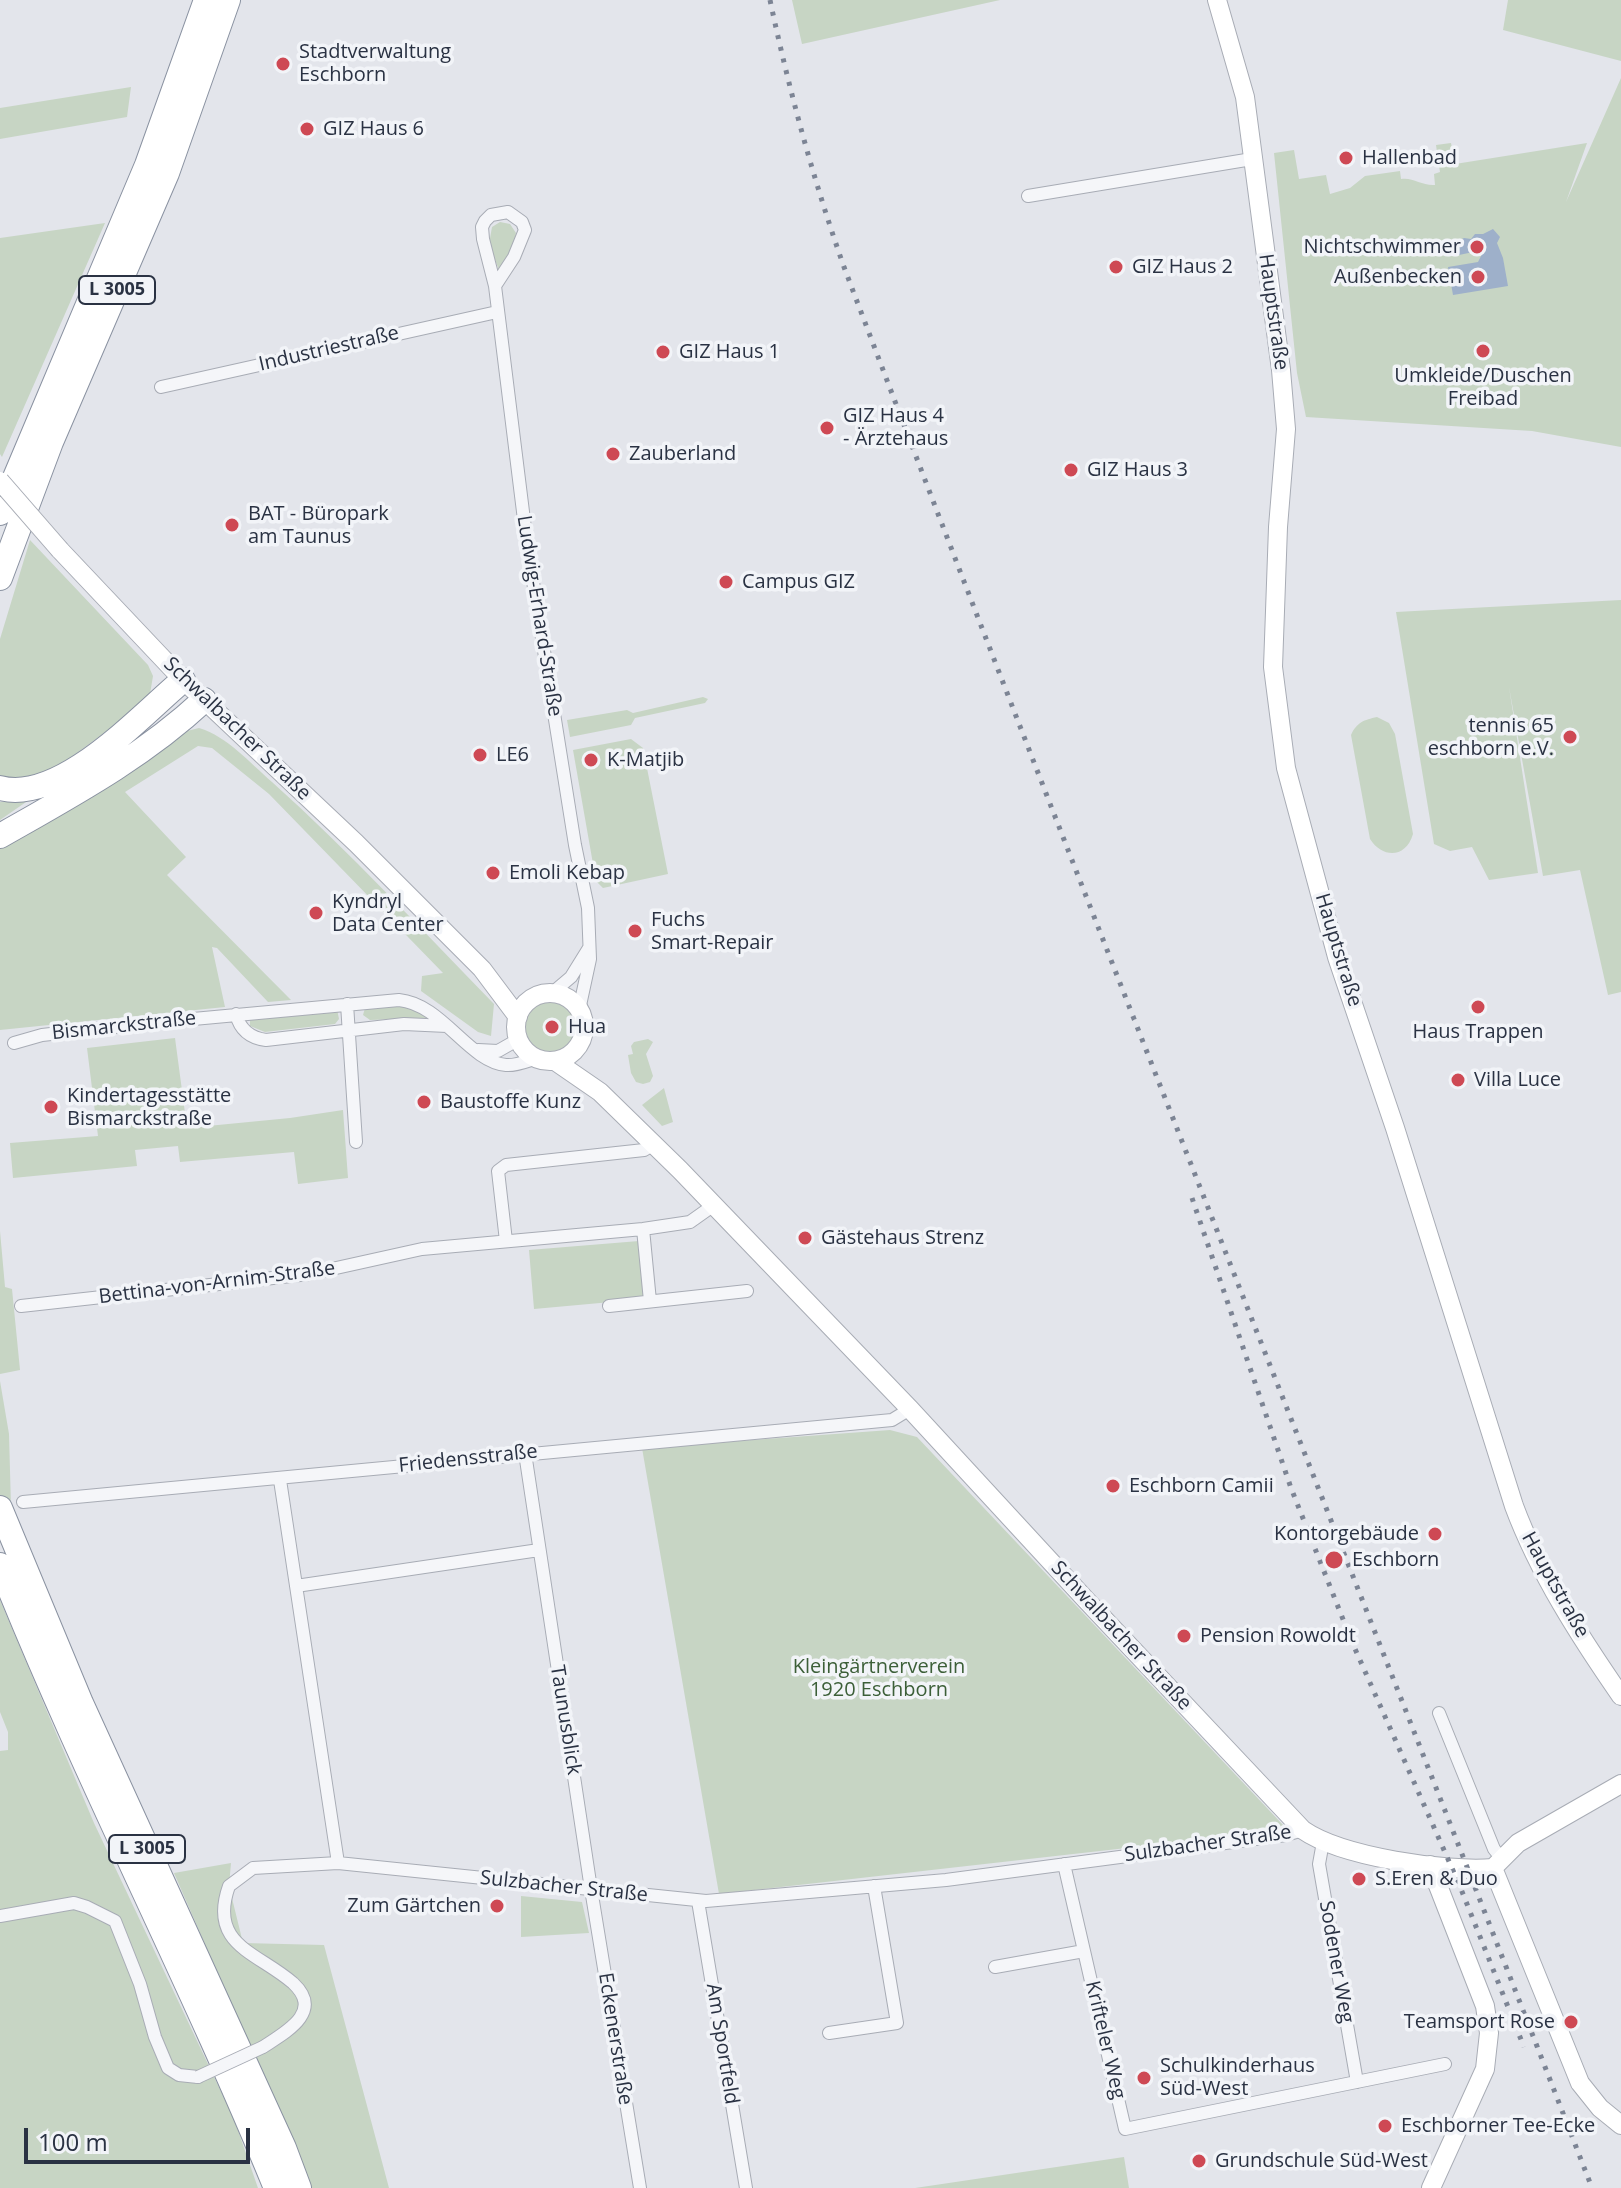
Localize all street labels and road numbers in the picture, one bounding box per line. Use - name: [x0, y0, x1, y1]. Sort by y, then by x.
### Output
- street label: Hauptstraße: [1253, 252, 1293, 372]
- road number: L 3005: [79, 276, 155, 304]
- street label: Industriestraße: [257, 321, 401, 377]
- street label: Ludwig-Erhard-Straße: [511, 514, 567, 718]
- street label: Schwalbacher Straße: [158, 653, 316, 805]
- street label: Hauptstraße: [1309, 890, 1367, 1010]
- street label: Bismarckstraße: [51, 1006, 197, 1046]
- street label: Bettina-von-Arnim-Straße: [97, 1257, 337, 1309]
- street label: Friedensstraße: [397, 1440, 539, 1478]
- street label: Hauptstraße: [1516, 1528, 1594, 1642]
- street label: Schwalbacher Straße: [1046, 1556, 1196, 1716]
- street label: Taunusblick: [544, 1663, 586, 1777]
- street label: Sulzbacher Straße: [1123, 1820, 1293, 1868]
- road number: L 3005: [109, 1835, 185, 1863]
- street label: Sulzbacher Straße: [479, 1866, 649, 1908]
- street label: Sodener Weg: [1313, 1899, 1359, 2025]
- street label: Eckenerstraße: [593, 1971, 637, 2107]
- street label: Krifteler Weg: [1080, 1978, 1130, 2102]
- street label: Am Sportfeld: [701, 1982, 743, 2106]

